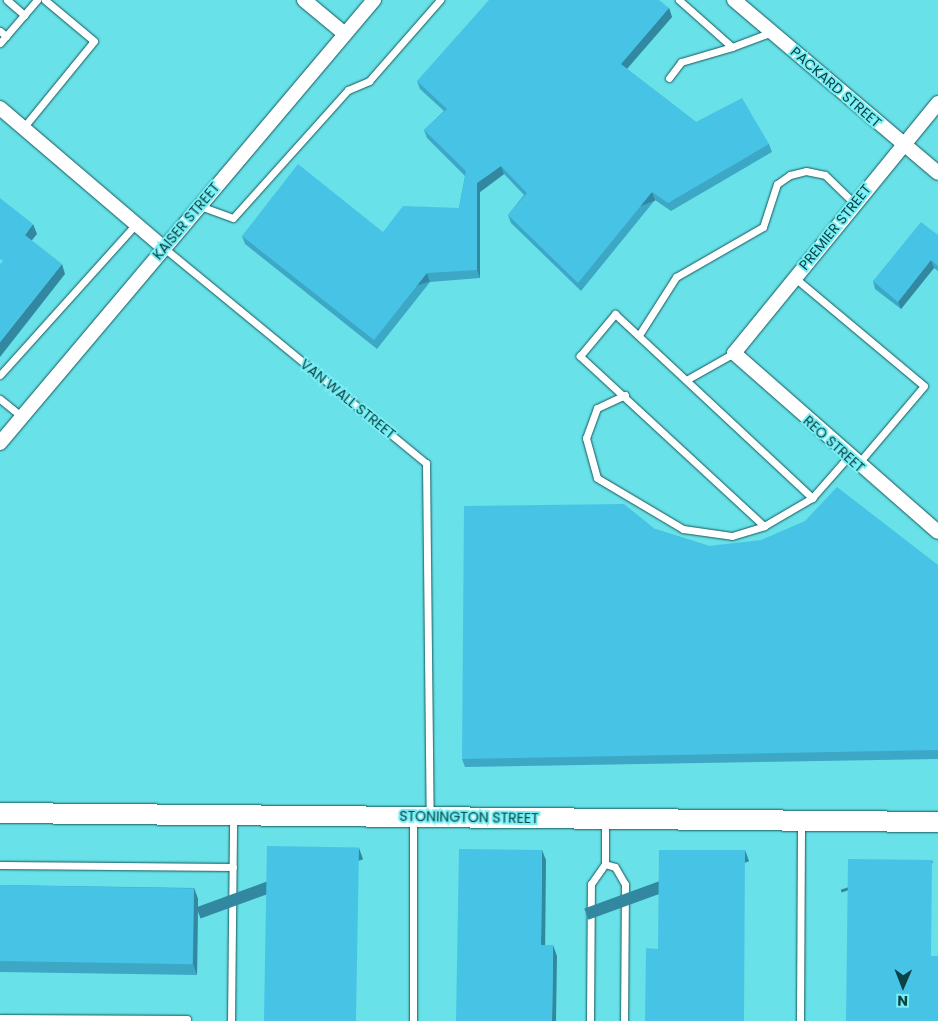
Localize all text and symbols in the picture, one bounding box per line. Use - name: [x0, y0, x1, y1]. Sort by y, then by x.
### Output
- street label: PACKARD STREET: [787, 43, 885, 131]
- street label: KAISER STREET: [149, 179, 223, 263]
- street label: PREMIER STREET: [795, 181, 875, 273]
- street label: VAN WALL STREET: [297, 355, 399, 443]
- street label: REO STREET: [800, 412, 868, 476]
- street label: STONINGTON STREET: [399, 807, 539, 827]
- north arrow: [878, 961, 928, 1011]
- text: N: [897, 991, 908, 1011]

